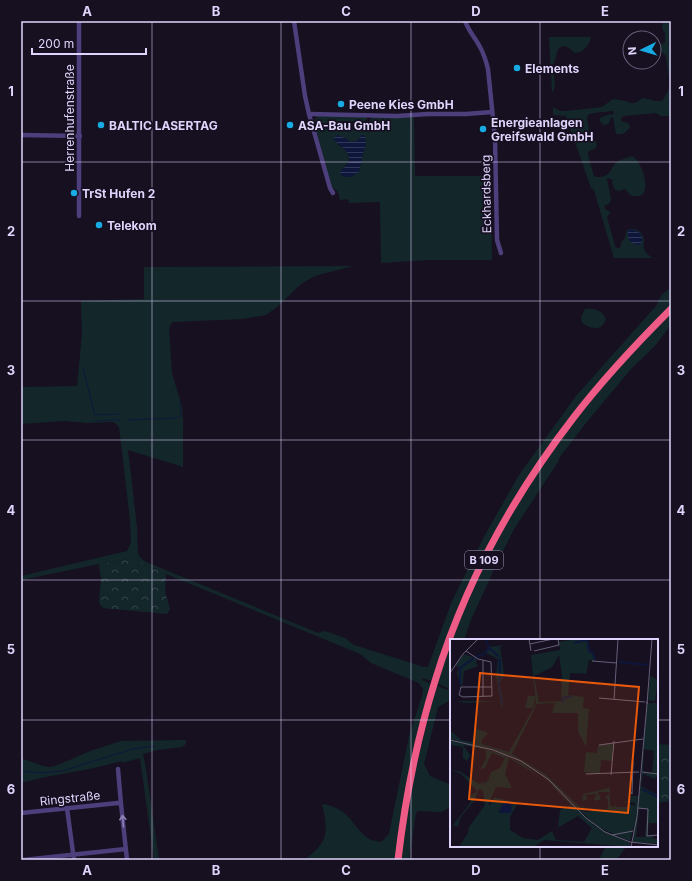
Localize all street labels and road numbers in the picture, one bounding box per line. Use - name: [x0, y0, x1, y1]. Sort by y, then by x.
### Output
- street label: Herrenhufenstraße: [62, 64, 77, 172]
- street label: Eckhardsberg: [478, 155, 494, 233]
- road number: B 109: [465, 551, 503, 569]
- street label: Ringstraße: [39, 787, 101, 809]

